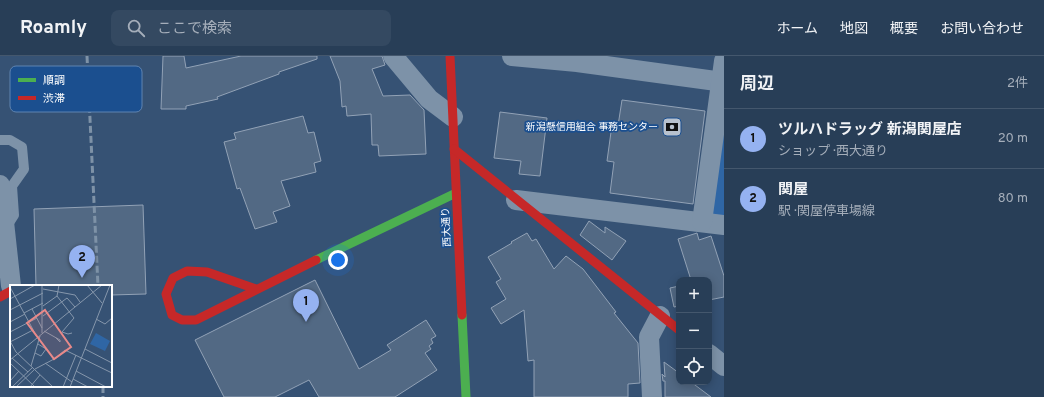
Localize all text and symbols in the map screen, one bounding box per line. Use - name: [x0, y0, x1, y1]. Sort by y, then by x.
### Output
- search box: [111, 10, 391, 46]
- text: Roamly: [20, 16, 87, 40]
- icon: search: [125, 17, 147, 39]
- text: ここで検索: [157, 20, 232, 39]
- text: ホーム: [776, 21, 818, 38]
- text: 地図: [840, 21, 868, 38]
- text: 概要: [890, 21, 918, 38]
- text: お問い合わせ: [940, 21, 1024, 38]
- legend: [10, 66, 142, 112]
- text: 順調: [43, 74, 65, 88]
- text: 周辺: [740, 74, 774, 96]
- text: 2件: [1007, 76, 1028, 92]
- text: 渋滞: [43, 92, 65, 106]
- bank icon: 新潟懸信用組合 事務センター: [661, 116, 683, 138]
- place label: 新潟懸信用組合 事務センター: [526, 121, 658, 134]
- text: ツルハドラッグ 新潟関屋店: [778, 121, 962, 140]
- text: 1: [750, 131, 756, 147]
- text: 20 m: [998, 131, 1028, 147]
- text: ショップ · 西大通り: [778, 144, 888, 160]
- text: 関屋: [778, 181, 808, 200]
- text: 2: [749, 191, 757, 207]
- text: 80 m: [998, 191, 1028, 207]
- text: 駅 · 関屋停車場線: [778, 204, 875, 220]
- street label: 西大通り: [439, 207, 455, 247]
- pin: 2: [69, 245, 95, 278]
- your location: [328, 250, 348, 270]
- map controls: [676, 277, 712, 385]
- button: +: [676, 277, 712, 313]
- inset map: [10, 285, 112, 387]
- pin: 1: [293, 289, 319, 322]
- button: −: [676, 313, 712, 349]
- button: locate: [676, 349, 712, 385]

